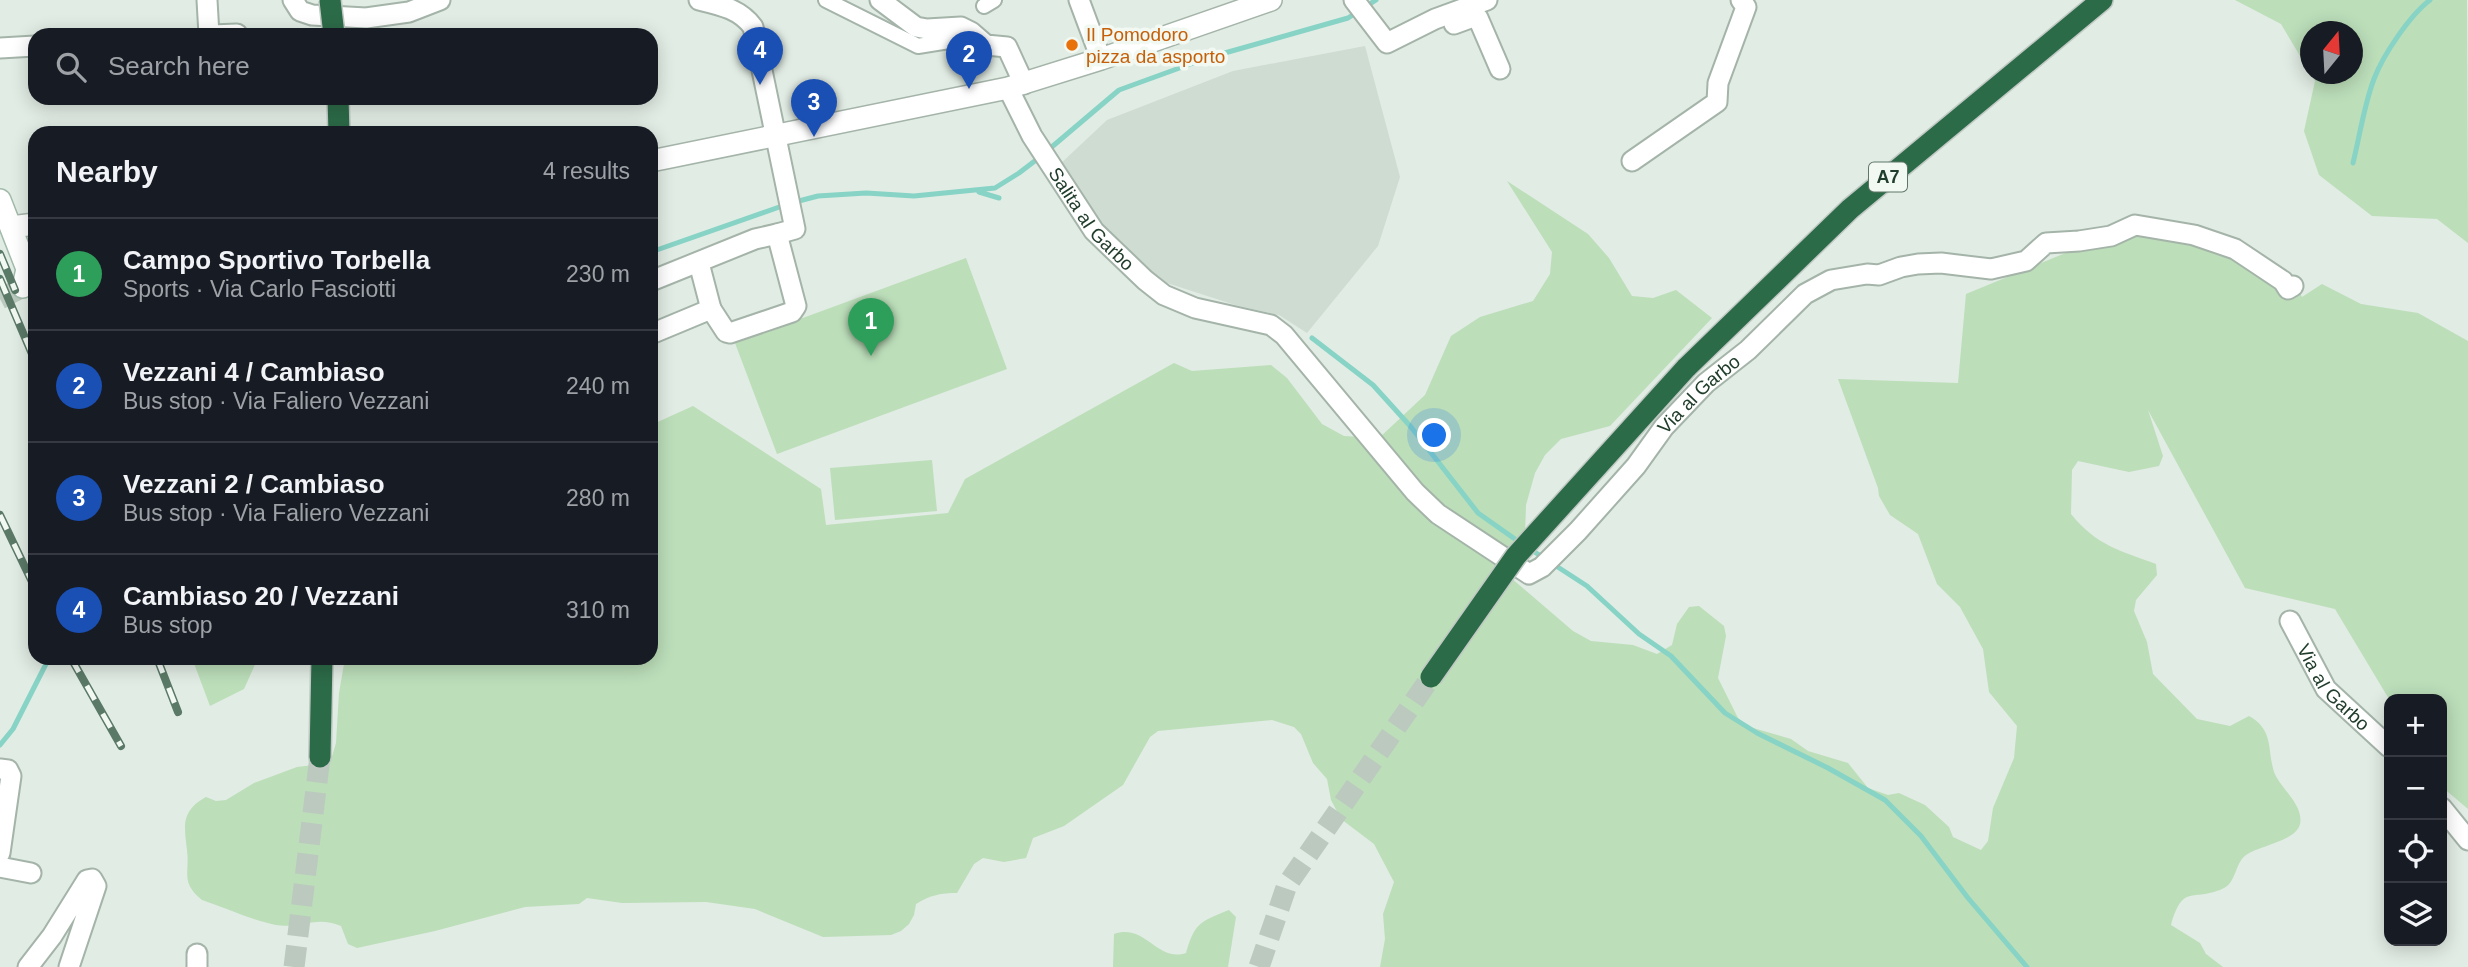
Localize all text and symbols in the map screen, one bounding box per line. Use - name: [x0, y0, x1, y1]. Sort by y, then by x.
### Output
- north arrow: [2300, 21, 2363, 84]
- place label: Il Pomodoro pizza da asporto: [1086, 24, 1225, 67]
- pin: 4: [737, 27, 783, 85]
- search box: [28, 28, 658, 105]
- pin: 2: [946, 31, 992, 89]
- marker: Il Pomodoro pizza da asporto: [1064, 37, 1080, 53]
- icon: search: [52, 48, 90, 86]
- text: Search here: [108, 51, 250, 81]
- pin: 3: [791, 79, 837, 137]
- text: Nearby: [56, 155, 158, 188]
- text: 4 results: [543, 158, 630, 184]
- road number: A7: [1869, 162, 1907, 192]
- street label: Salita al Garbo: [1045, 163, 1139, 274]
- text: Campo Sportivo Torbella: [123, 245, 430, 275]
- text: 1: [73, 261, 85, 287]
- text: 230 m: [566, 261, 630, 287]
- text: Sports · Via Carlo Fasciotti: [123, 276, 396, 302]
- pin: 1: [848, 298, 894, 356]
- street label: Via al Garbo: [1653, 350, 1744, 438]
- text: Vezzani 4 / Cambiaso: [123, 357, 385, 387]
- text: 2: [73, 373, 85, 399]
- text: 240 m: [566, 373, 630, 399]
- text: Bus stop · Via Faliero Vezzani: [123, 388, 429, 414]
- your location: [1417, 418, 1451, 452]
- text: Vezzani 2 / Cambiaso: [123, 469, 385, 499]
- text: 3: [73, 485, 85, 511]
- text: 280 m: [566, 485, 630, 511]
- text: Bus stop · Via Faliero Vezzani: [123, 500, 429, 526]
- text: Cambiaso 20 / Vezzani: [123, 581, 399, 611]
- text: 4: [73, 597, 85, 623]
- text: 310 m: [566, 597, 630, 623]
- text: Bus stop: [123, 612, 213, 638]
- street label: Via al Garbo: [2293, 640, 2374, 734]
- map controls: [2384, 694, 2447, 946]
- button: +: [2384, 694, 2447, 757]
- button: −: [2384, 757, 2447, 820]
- button: locate: [2384, 820, 2447, 883]
- button: layers: [2384, 883, 2447, 946]

